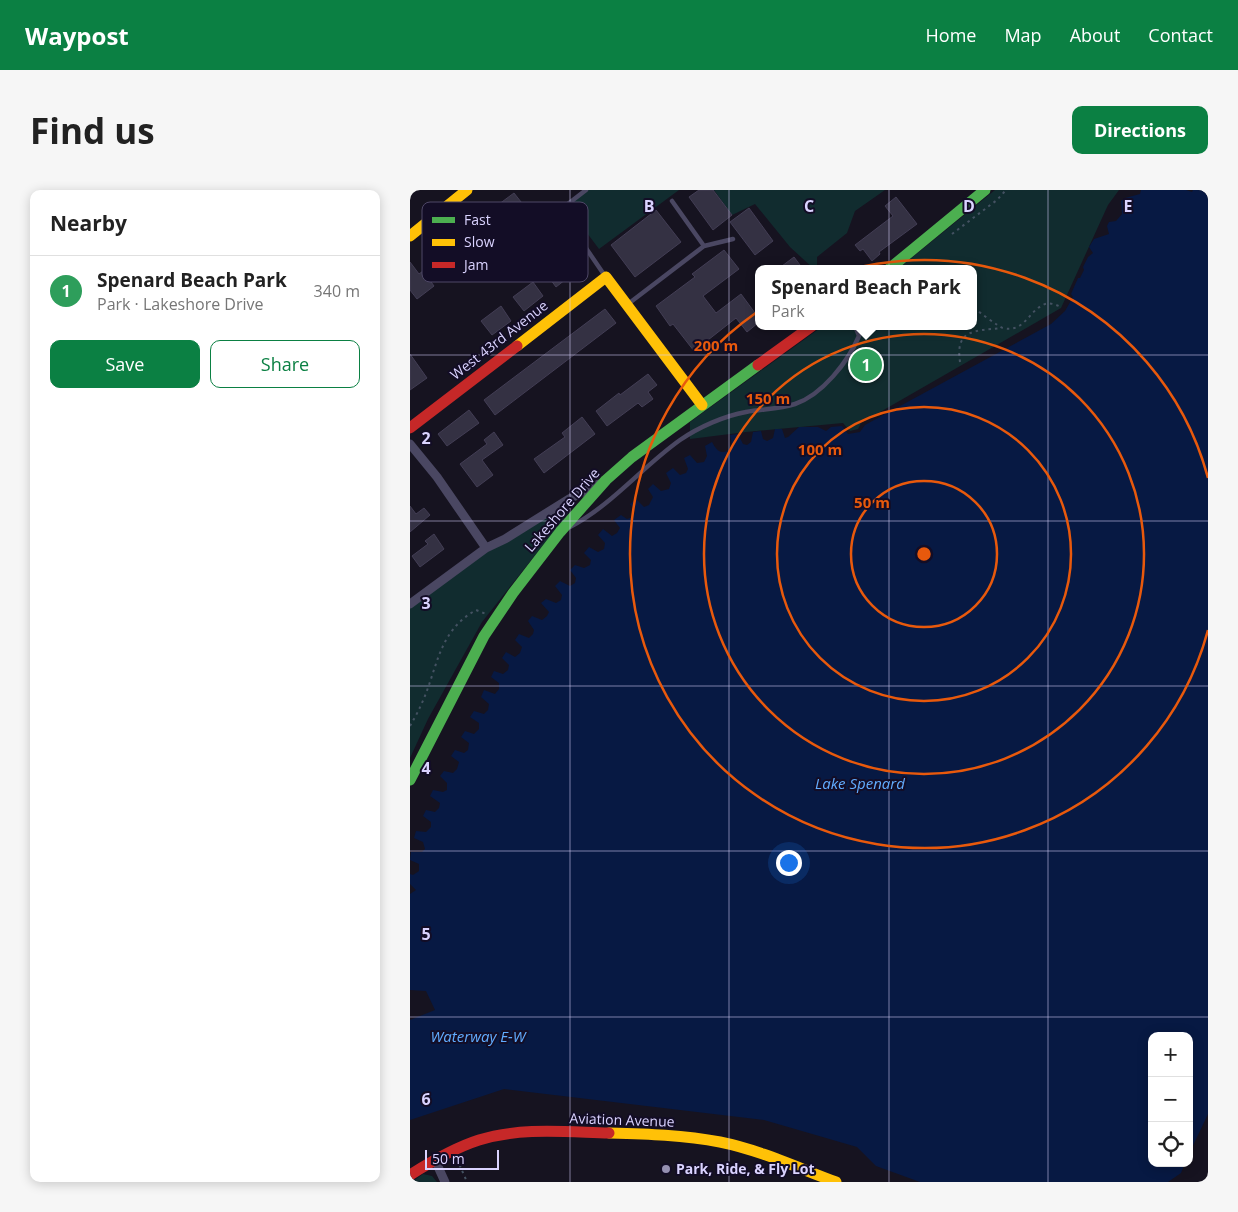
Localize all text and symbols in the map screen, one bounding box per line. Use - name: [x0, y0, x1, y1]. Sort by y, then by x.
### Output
- text: Waypost: [25, 19, 129, 52]
- text: Home: [926, 23, 976, 47]
- text: Map: [1004, 23, 1042, 47]
- text: About: [1070, 23, 1120, 47]
- text: Contact: [1148, 23, 1213, 47]
- button: Directions: [1072, 106, 1208, 154]
- text: Find us: [30, 107, 155, 154]
- text: B: [644, 195, 654, 217]
- text: C: [804, 195, 814, 217]
- text: D: [963, 195, 975, 217]
- text: E: [1124, 195, 1133, 217]
- legend: [422, 202, 588, 282]
- text: Nearby: [50, 209, 127, 237]
- text: Fast: [464, 210, 491, 229]
- text: Slow: [464, 232, 495, 251]
- text: Jam: [462, 255, 489, 274]
- popup: [755, 265, 977, 330]
- text: Spenard Beach Park: [97, 267, 287, 293]
- text: Spenard Beach Park: [771, 274, 961, 300]
- text: 1: [61, 280, 71, 302]
- text: 340 m: [314, 280, 360, 302]
- text: Park · Lakeshore Drive: [97, 293, 264, 315]
- street label: West 43rd Avenue: [446, 295, 551, 384]
- text: Park: [771, 300, 805, 322]
- text: 200 m: [694, 335, 738, 355]
- button: Save: [50, 340, 200, 388]
- button: Share: [210, 340, 360, 388]
- pin: 1: [850, 346, 882, 384]
- text: 150 m: [746, 388, 790, 408]
- text: 2: [421, 427, 431, 449]
- text: 100 m: [798, 439, 842, 459]
- street label: Lakeshore Drive: [520, 464, 603, 556]
- text: 50 m: [854, 492, 890, 512]
- centre of rings: [915, 545, 933, 563]
- text: 3: [421, 592, 431, 614]
- text: 4: [421, 757, 431, 779]
- water label: Lake Spenard: [815, 773, 905, 793]
- your location: [776, 850, 802, 876]
- text: 5: [421, 923, 431, 945]
- water label: Waterway E-W: [431, 1026, 528, 1046]
- map controls: [1148, 1032, 1193, 1167]
- button: +: [1148, 1032, 1193, 1077]
- button: −: [1148, 1077, 1193, 1122]
- text: 6: [421, 1088, 431, 1110]
- street label: Aviation Avenue: [569, 1108, 675, 1131]
- button: locate: [1148, 1122, 1193, 1167]
- scale bar: [425, 1147, 499, 1170]
- text: 50 m: [432, 1149, 465, 1168]
- place label: Park, Ride, & Fly Lot: [676, 1159, 815, 1178]
- marker: Park, Ride, & Fly Lot: [660, 1163, 672, 1175]

